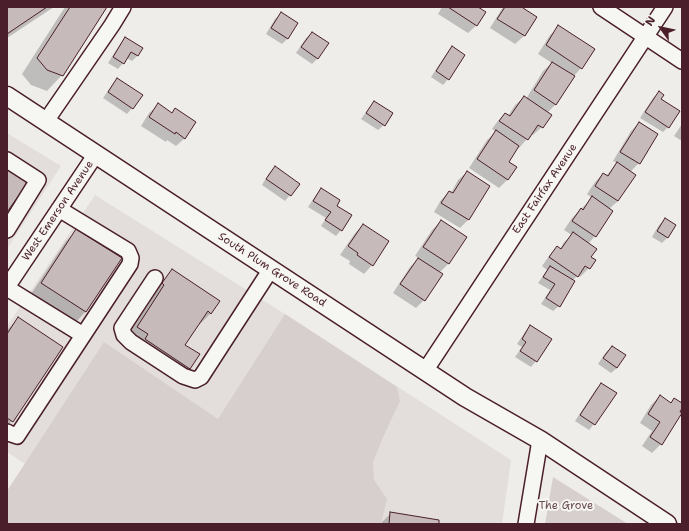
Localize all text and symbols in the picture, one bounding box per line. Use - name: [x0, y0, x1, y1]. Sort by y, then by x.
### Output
- north arrow: [641, 8, 681, 48]
- text: N: [642, 13, 659, 29]
- street label: East Fairfax Avenue: [510, 141, 580, 237]
- street label: West Emerson Avenue: [20, 158, 96, 264]
- street label: South Plum Grove Road: [216, 230, 328, 310]
- park label: The Grove: [539, 499, 593, 513]

